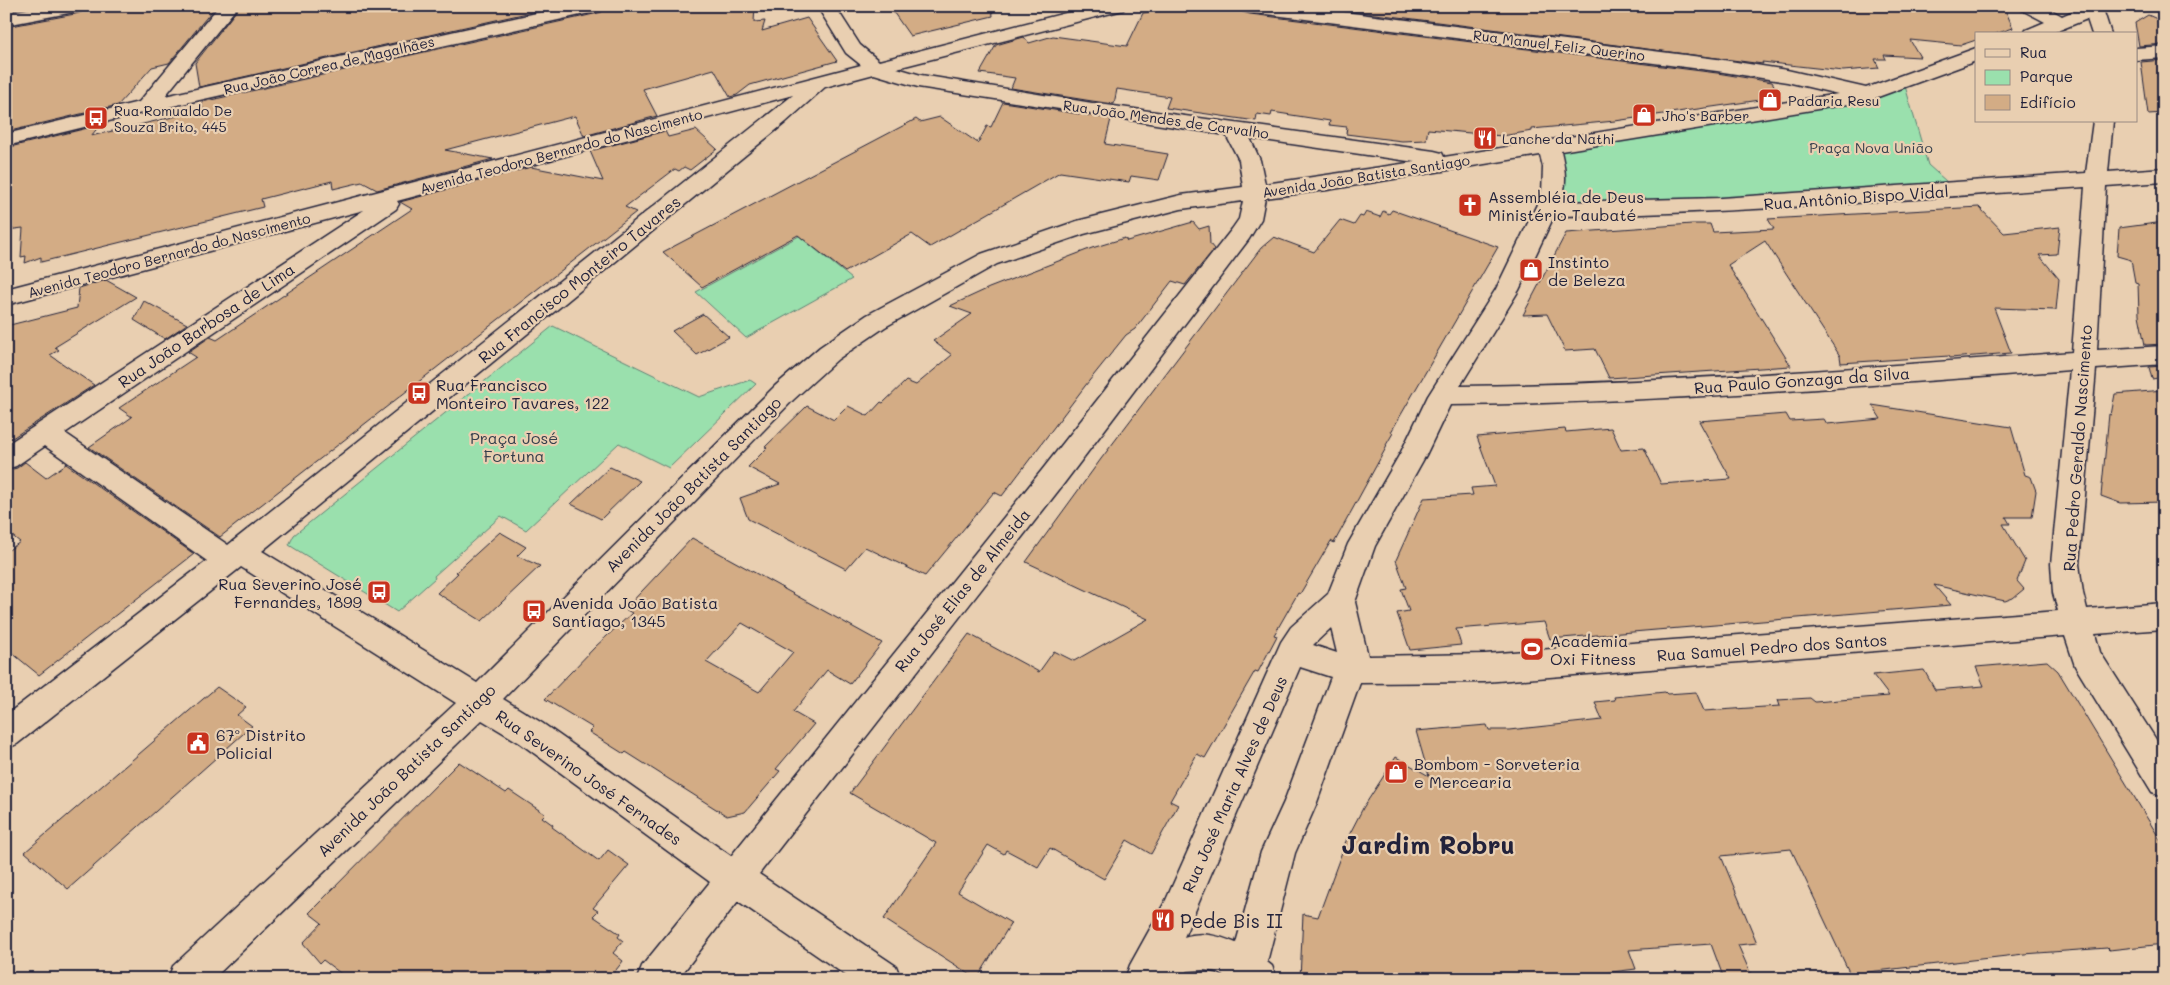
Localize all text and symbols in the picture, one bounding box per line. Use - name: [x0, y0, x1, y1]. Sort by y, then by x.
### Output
- street label: Rua Manuel Feliz Querino: [1472, 25, 1646, 65]
- street label: Rua João Correa de Magalhães: [222, 31, 436, 99]
- legend: [1975, 32, 2138, 122]
- text: Rua: [2020, 42, 2047, 62]
- text: Parque: [2020, 66, 2073, 86]
- shop icon: Padaria Resu: [1757, 87, 1783, 113]
- place label: Padaria Resu: [1788, 91, 1880, 110]
- text: Edifício: [2020, 92, 2076, 112]
- street label: Rua João Mendes de Carvalho: [1062, 95, 1270, 143]
- place label: Rua Romualdo De Souza Brito, 445: [114, 101, 232, 136]
- shop icon: Jho's Barber: [1631, 102, 1657, 128]
- street label: Avenida Teodoro Bernardo do Nascimento: [418, 104, 704, 198]
- bus stop icon: Rua Romualdo De Souza Brito, 445: [83, 105, 109, 131]
- place label: Jho's Barber: [1662, 106, 1749, 125]
- restaurant icon: Lanche da Nathi: [1472, 125, 1498, 151]
- place label: Lanche da Nathi: [1502, 129, 1615, 148]
- park label: Praça Nova União: [1809, 138, 1933, 157]
- street label: Avenida João Batista Santiago: [1261, 150, 1471, 202]
- street label: Rua Antônio Bispo Vidal: [1763, 180, 1949, 214]
- place label: Assembléia de Deus Ministério Taubaté: [1488, 186, 1644, 225]
- street label: Rua Francisco Monteiro Tavares: [473, 191, 685, 367]
- church icon: Assembléia de Deus Ministério Taubaté: [1457, 192, 1483, 218]
- street label: Avenida Teodoro Bernardo do Nascimento: [26, 208, 312, 302]
- place label: Instinto de Beleza: [1548, 251, 1626, 290]
- shop icon: Instinto de Beleza: [1518, 257, 1544, 283]
- street label: Rua João Barbosa de Lima: [114, 258, 298, 392]
- street label: Rua Pedro Geraldo Nascimento: [2058, 324, 2096, 572]
- street label: Rua Paulo Gonzaga da Silva: [1693, 362, 1911, 398]
- place label: Rua Francisco Monteiro Tavares, 122: [436, 374, 610, 413]
- bus stop icon: Rua Francisco Monteiro Tavares, 122: [406, 380, 432, 406]
- street label: Avenida João Batista Santiago: [601, 392, 785, 576]
- park label: Praça José Fortuna: [470, 427, 558, 466]
- street label: Rua José Elias de Almeida: [890, 504, 1034, 676]
- place label: Rua Severino José Fernandes, 1899: [218, 573, 362, 612]
- bus stop icon: Rua Severino José Fernandes, 1899: [366, 579, 392, 605]
- place label: Avenida João Batista Santiago, 1345: [552, 592, 718, 631]
- bus stop icon: Avenida João Batista Santiago, 1345: [521, 598, 547, 624]
- street label: Rua Samuel Pedro dos Santos: [1656, 628, 1888, 666]
- place label: Academia Oxi Fitness: [1550, 630, 1636, 669]
- sports icon: Academia Oxi Fitness: [1519, 636, 1545, 662]
- street label: Rua José Maria Alves de Deus: [1177, 672, 1291, 896]
- street label: Avenida João Batista Santiago: [312, 679, 500, 861]
- street label: Rua Severino José Fernades: [492, 705, 686, 849]
- place label: 67º Distrito Policial: [216, 724, 306, 763]
- public building icon: 67º Distrito Policial: [185, 730, 211, 756]
- place label: Bombom - Sorveteria e Mercearia: [1414, 753, 1580, 792]
- shop icon: Bombom - Sorveteria e Mercearia: [1383, 759, 1409, 785]
- district label: Jardim Robru: [1341, 828, 1515, 860]
- restaurant icon: Pede Bis II: [1150, 907, 1176, 933]
- place label: Pede Bis II: [1180, 908, 1283, 933]

